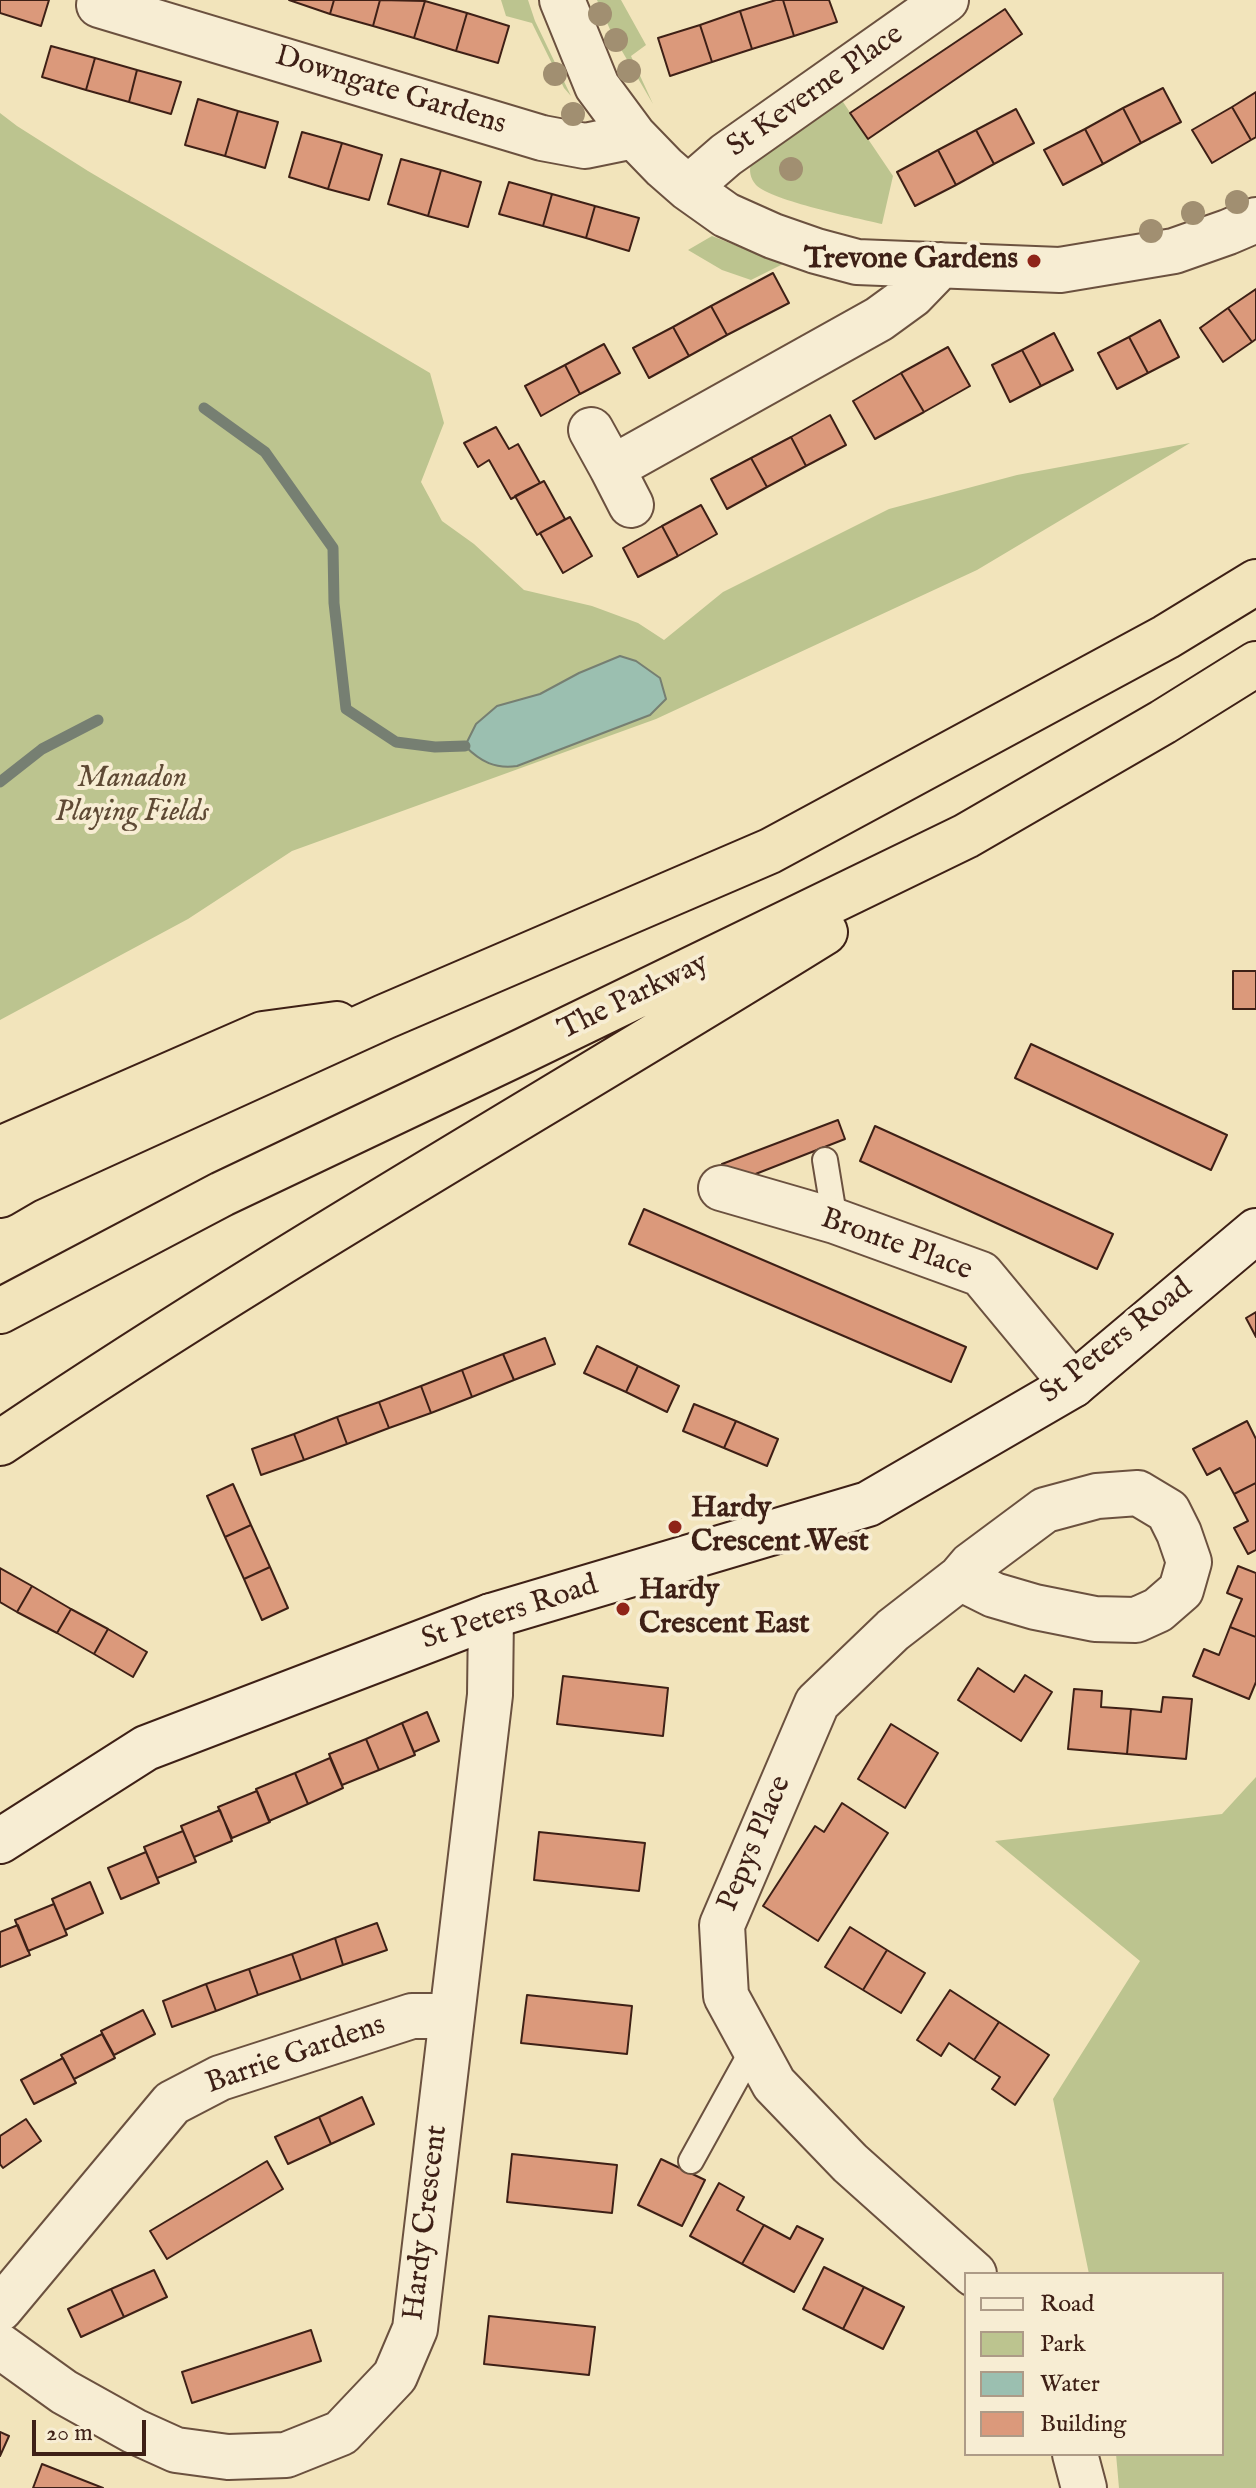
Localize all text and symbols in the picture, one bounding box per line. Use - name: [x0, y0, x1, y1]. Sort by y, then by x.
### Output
- street label: St Keverne Place: [721, 18, 911, 166]
- street label: Downgate Gardens: [270, 40, 510, 144]
- place label: Trevone Gardens: [804, 243, 1018, 279]
- marker: Trevone Gardens: [1025, 252, 1043, 270]
- park label: Manadon Playing Fields: [55, 762, 209, 832]
- street label: The Parkway: [553, 946, 715, 1050]
- street label: Bronte Place: [815, 1202, 977, 1290]
- street label: St Peters Road: [1034, 1272, 1200, 1412]
- place label: Hardy Crescent West: [691, 1492, 869, 1562]
- marker: Hardy Crescent West: [666, 1518, 684, 1536]
- street label: St Peters Road: [417, 1569, 603, 1659]
- place label: Hardy Crescent East: [639, 1574, 810, 1644]
- marker: Hardy Crescent East: [614, 1600, 632, 1618]
- street label: Pepys Place: [711, 1771, 801, 1917]
- street label: Barrie Gardens: [202, 2009, 390, 2103]
- street label: Hardy Crescent: [397, 2123, 457, 2323]
- legend: [964, 2272, 1224, 2456]
- text: Road: [1040, 2289, 1094, 2320]
- text: Park: [1040, 2329, 1086, 2360]
- text: Water: [1040, 2369, 1100, 2400]
- scale bar: [36, 2404, 150, 2454]
- text: Building: [1040, 2409, 1126, 2440]
- text: 20 m: [46, 2418, 93, 2449]

